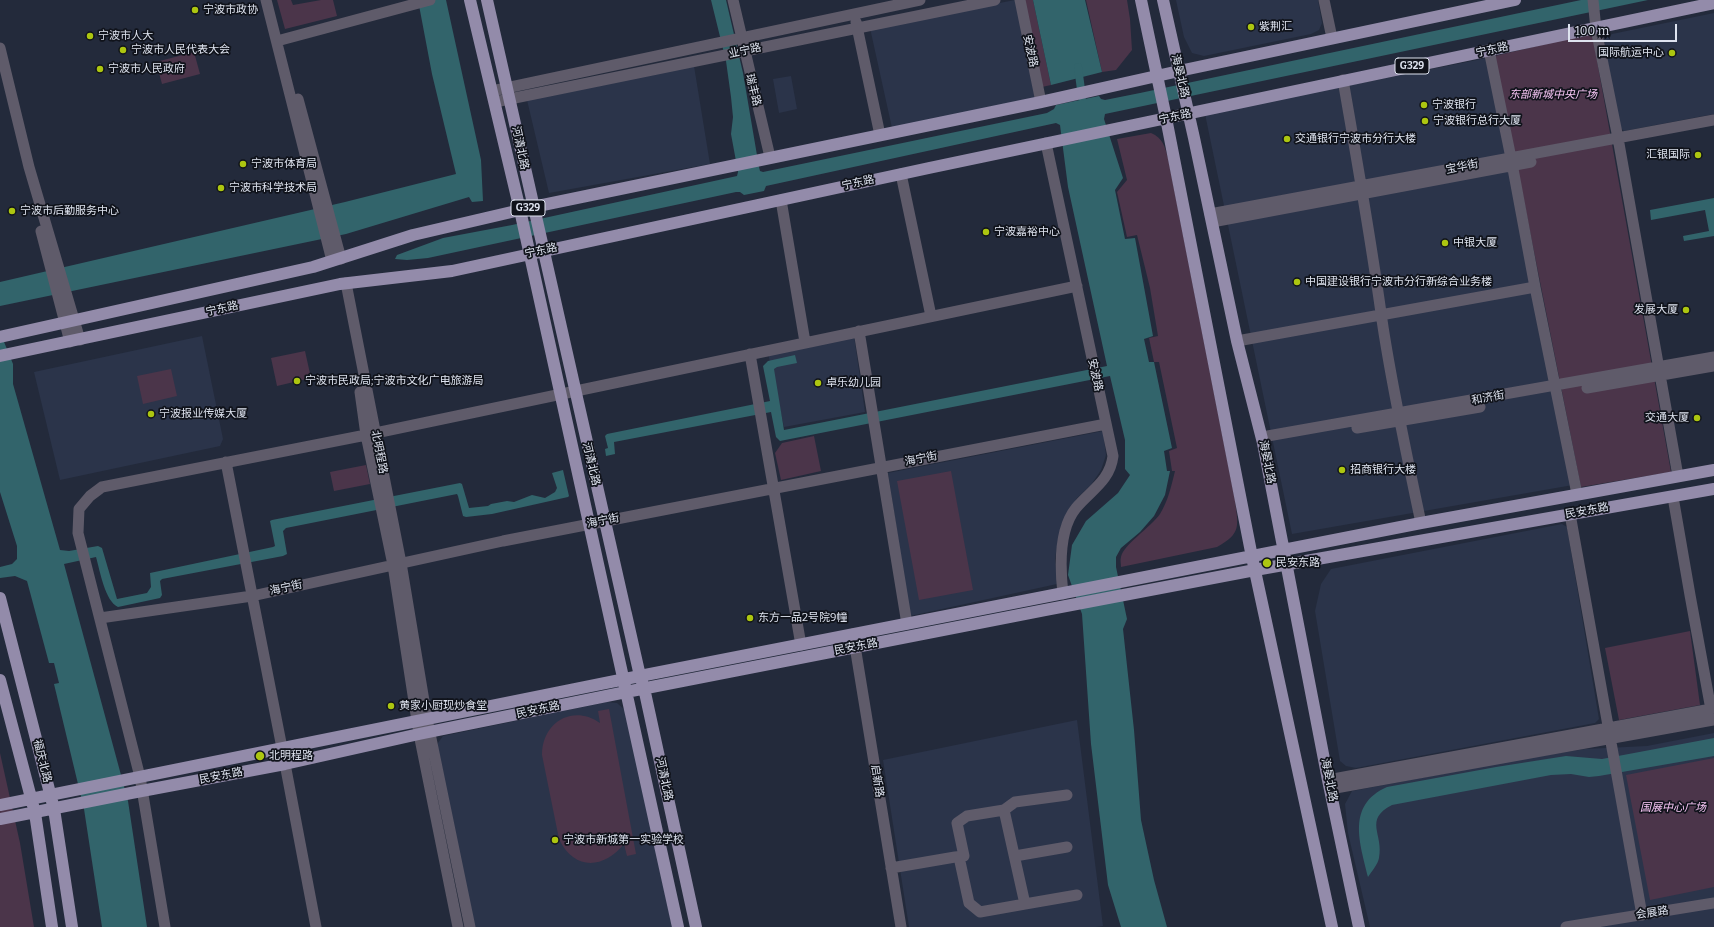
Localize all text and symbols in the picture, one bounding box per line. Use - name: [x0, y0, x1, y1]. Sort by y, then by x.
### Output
- place label: 宁波市政协: [203, 3, 258, 17]
- marker: 宁波市政协: [190, 5, 200, 15]
- scale bar: [1570, 16, 1679, 42]
- place label: 紫荆汇: [1259, 20, 1292, 34]
- marker: 紫荆汇: [1246, 22, 1256, 32]
- text: 100 m: [1575, 24, 1609, 38]
- place label: 宁波市人大: [98, 29, 153, 43]
- marker: 宁波市人大: [85, 31, 95, 41]
- street label: 安波路: [1020, 33, 1040, 69]
- street label: 宁东路: [1474, 40, 1510, 60]
- street label: 业宁路: [727, 41, 763, 61]
- place label: 宁波市人民代表大会: [131, 43, 230, 57]
- marker: 宁波市人民代表大会: [118, 45, 128, 55]
- place label: 国际航运中心: [1598, 46, 1664, 60]
- marker: 国际航运中心: [1667, 48, 1677, 58]
- street label: 海晏北路: [1169, 53, 1191, 99]
- road number: G329: [1395, 58, 1429, 74]
- place label: 宁波市人民政府: [108, 62, 185, 76]
- marker: 宁波市人民政府: [95, 64, 105, 74]
- street label: 瑞丰路: [743, 72, 763, 108]
- park label: 东部新城中央广场: [1509, 88, 1597, 102]
- place label: 宁波银行: [1432, 98, 1476, 112]
- marker: 宁波银行: [1419, 100, 1429, 110]
- street label: 宁东路: [1157, 107, 1193, 127]
- place label: 宁波银行总行大厦: [1433, 114, 1521, 128]
- marker: 宁波银行总行大厦: [1420, 116, 1430, 126]
- street label: 河清北路: [509, 125, 531, 171]
- place label: 交通银行宁波市分行大楼: [1295, 132, 1416, 146]
- marker: 交通银行宁波市分行大楼: [1282, 134, 1292, 144]
- place label: 汇银国际: [1646, 148, 1690, 162]
- marker: 汇银国际: [1693, 150, 1703, 160]
- place label: 宁波市体育局: [251, 157, 317, 171]
- street label: 宝华街: [1445, 157, 1479, 177]
- marker: 宁波市体育局: [238, 159, 248, 169]
- street label: 宁东路: [840, 173, 876, 193]
- place label: 宁波市科学技术局: [229, 181, 317, 195]
- marker: 宁波市科学技术局: [216, 183, 226, 193]
- road number: G329: [511, 200, 545, 216]
- place label: 宁波市后勤服务中心: [20, 204, 119, 218]
- marker: 宁波市后勤服务中心: [7, 206, 17, 216]
- place label: 宁波嘉裕中心: [994, 225, 1060, 239]
- marker: 宁波嘉裕中心: [981, 227, 991, 237]
- place label: 中银大厦: [1453, 236, 1497, 250]
- marker: 中银大厦: [1440, 238, 1450, 248]
- street label: 宁东路: [523, 241, 559, 261]
- place label: 中国建设银行宁波市分行新综合业务楼: [1305, 275, 1492, 289]
- marker: 中国建设银行宁波市分行新综合业务楼: [1292, 277, 1302, 287]
- street label: 宁东路: [204, 299, 240, 319]
- place label: 发展大厦: [1634, 303, 1678, 317]
- marker: 发展大厦: [1681, 305, 1691, 315]
- street label: 安波路: [1085, 357, 1105, 393]
- place label: 宁波市民政局;宁波市文化广电旅游局: [305, 374, 483, 388]
- marker: 宁波市民政局;宁波市文化广电旅游局: [292, 376, 302, 386]
- place label: 卓乐幼儿园: [826, 376, 881, 390]
- marker: 卓乐幼儿园: [813, 378, 823, 388]
- street label: 和济街: [1471, 389, 1505, 407]
- place label: 宁波报业传媒大厦: [159, 407, 247, 421]
- marker: 宁波报业传媒大厦: [146, 409, 156, 419]
- place label: 交通大厦: [1645, 411, 1689, 425]
- marker: 交通大厦: [1692, 413, 1702, 423]
- street label: 北明程路: [368, 429, 390, 475]
- street label: 海晏北路: [1256, 439, 1278, 485]
- street label: 河清北路: [580, 441, 602, 487]
- street label: 海宁街: [904, 449, 938, 469]
- place label: 招商银行大楼: [1350, 463, 1416, 477]
- marker: 招商银行大楼: [1337, 465, 1347, 475]
- street label: 民安东路: [1564, 501, 1610, 521]
- street label: 海宁街: [586, 511, 620, 531]
- place label: 民安东路: [1276, 556, 1320, 570]
- marker: 民安东路: [1261, 557, 1273, 569]
- street label: 海宁街: [268, 578, 304, 598]
- place label: 东方一品2号院9幢: [758, 611, 847, 625]
- marker: 东方一品2号院9幢: [745, 613, 755, 623]
- street label: 民安东路: [833, 636, 879, 658]
- place label: 黄家小厨现炒食堂: [399, 699, 487, 713]
- street label: 民安东路: [515, 699, 561, 721]
- marker: 黄家小厨现炒食堂: [386, 701, 396, 711]
- street label: 福庆北路: [30, 738, 54, 784]
- place label: 北明程路: [269, 749, 313, 763]
- marker: 北明程路: [254, 750, 266, 762]
- street label: 河清北路: [653, 756, 675, 802]
- street label: 海晏北路: [1318, 757, 1340, 803]
- street label: 启新路: [868, 764, 886, 798]
- street label: 民安东路: [198, 765, 244, 787]
- park label: 国展中心广场: [1640, 801, 1706, 815]
- place label: 宁波市新城第一实验学校: [563, 833, 684, 847]
- marker: 宁波市新城第一实验学校: [550, 835, 560, 845]
- street label: 会展路: [1635, 904, 1669, 922]

